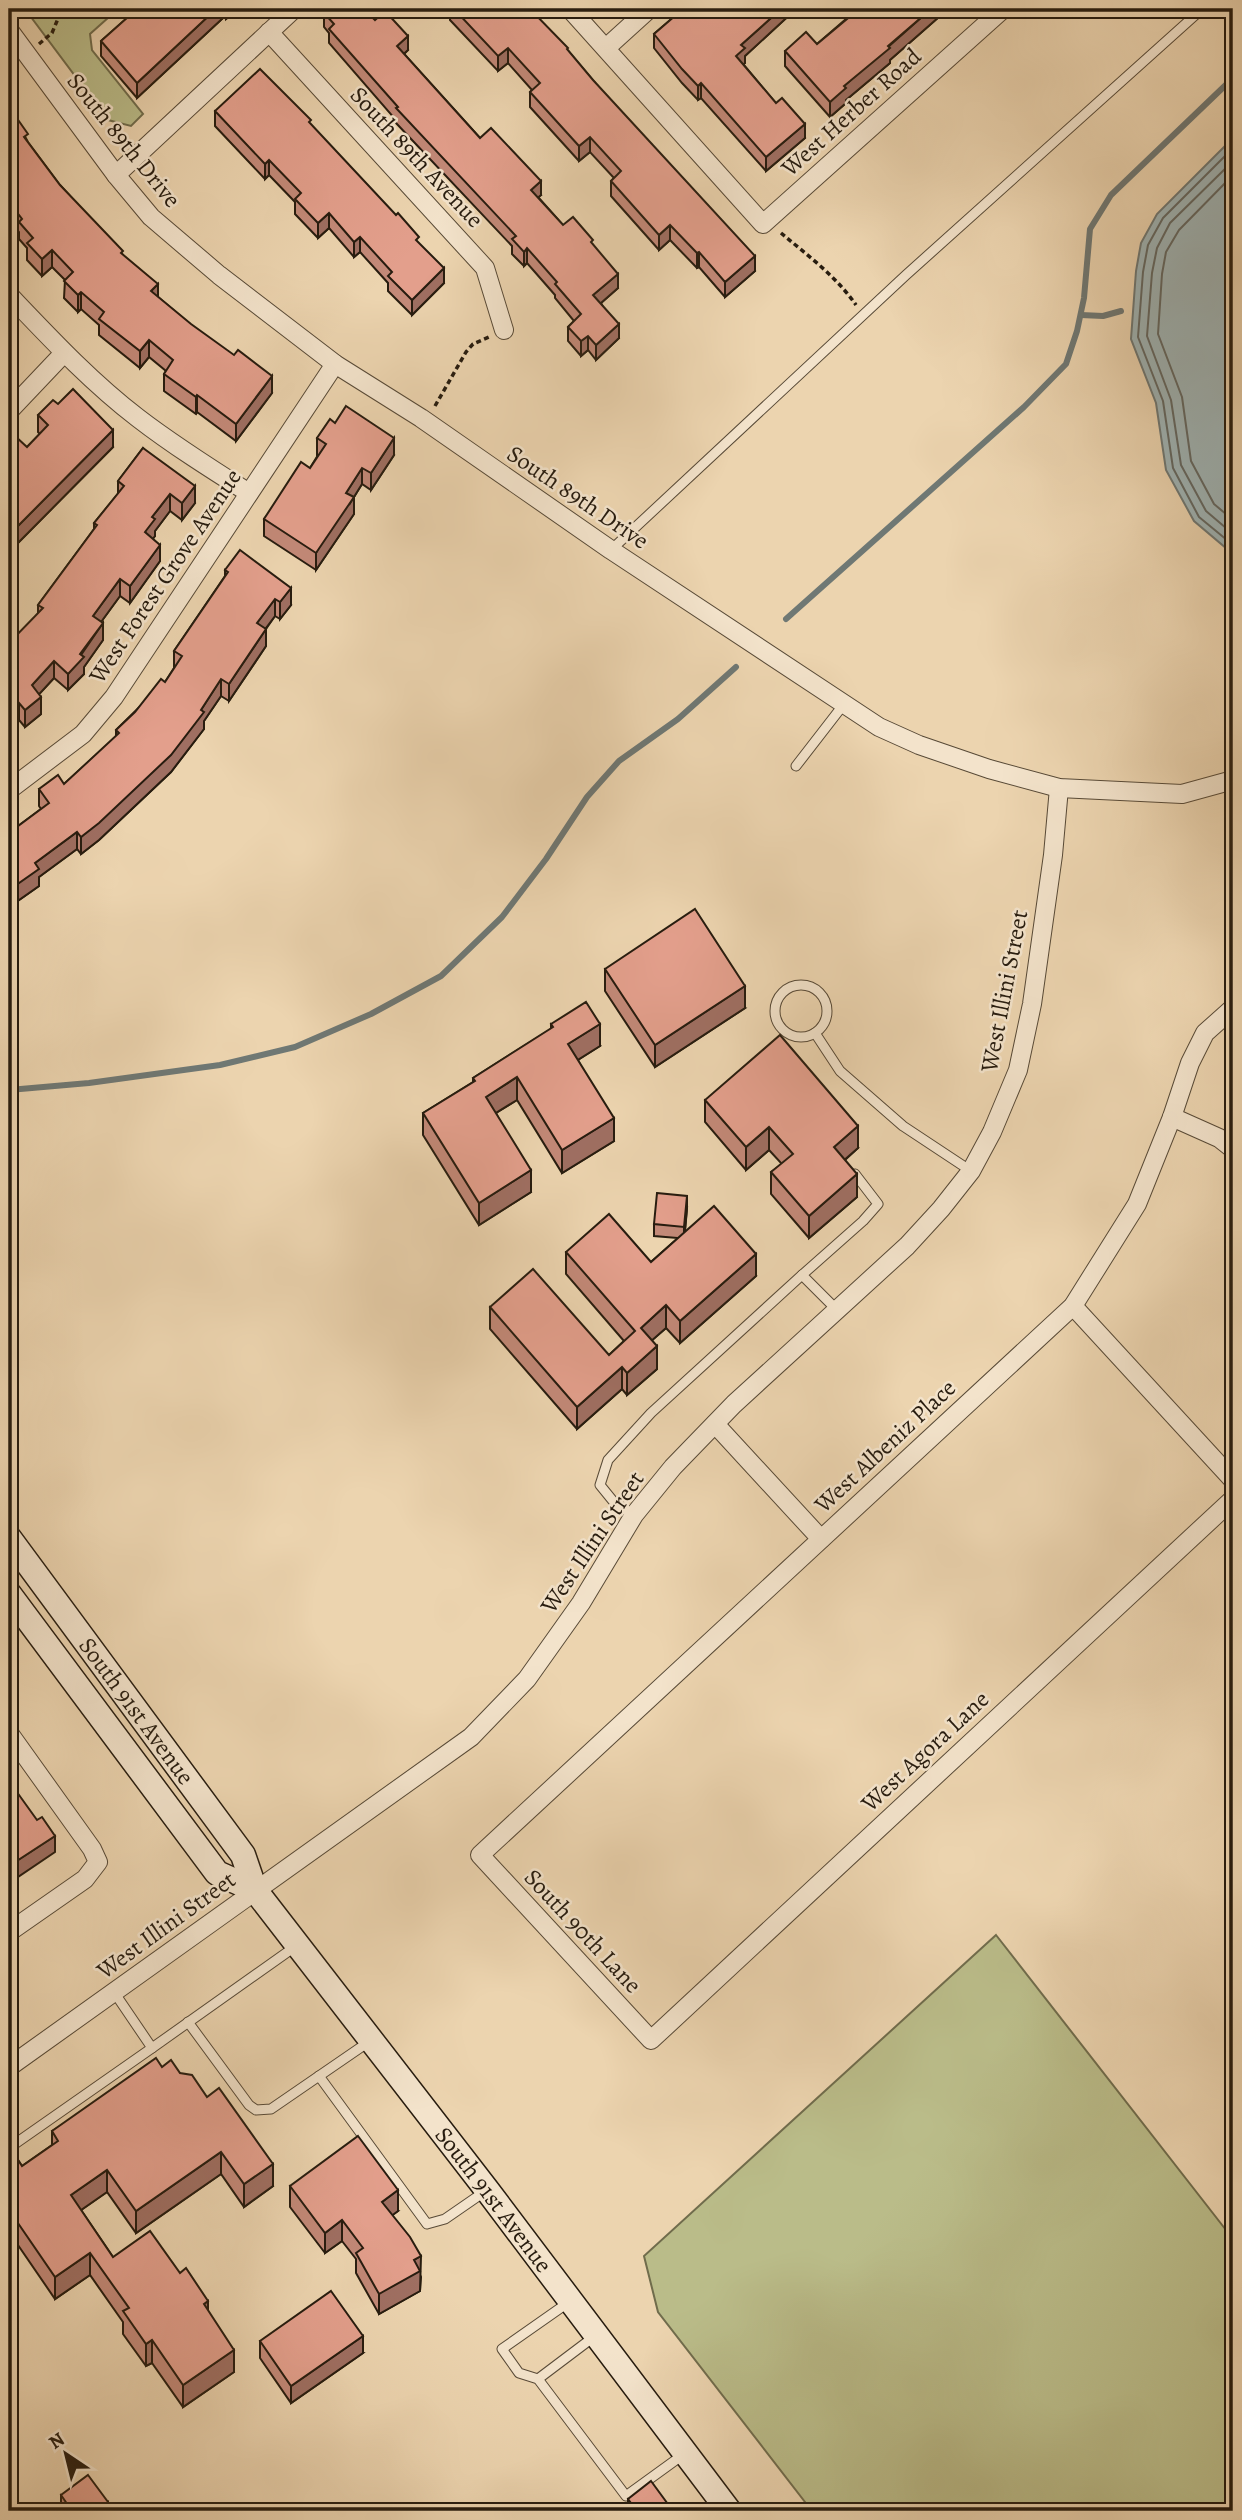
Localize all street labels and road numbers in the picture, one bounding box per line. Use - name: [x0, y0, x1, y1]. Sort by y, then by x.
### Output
- street label: West Herber Road: [773, 40, 928, 184]
- street label: South 89th Drive: [60, 66, 188, 214]
- street label: South 89th Avenue: [343, 79, 491, 235]
- street label: South 89th Drive: [501, 438, 655, 556]
- street label: West Forest Grove Avenue: [81, 463, 249, 690]
- street label: West Illini Street: [972, 907, 1035, 1076]
- street label: West Albeniz Place: [807, 1372, 963, 1521]
- street label: West Illini Street: [532, 1465, 651, 1620]
- street label: South 91st Avenue: [72, 1631, 202, 1791]
- street label: West Agora Lane: [853, 1683, 996, 1819]
- street label: South 90th Lane: [517, 1862, 649, 2000]
- street label: West Illini Street: [89, 1864, 242, 1987]
- street label: South 91st Avenue: [428, 2120, 560, 2279]

